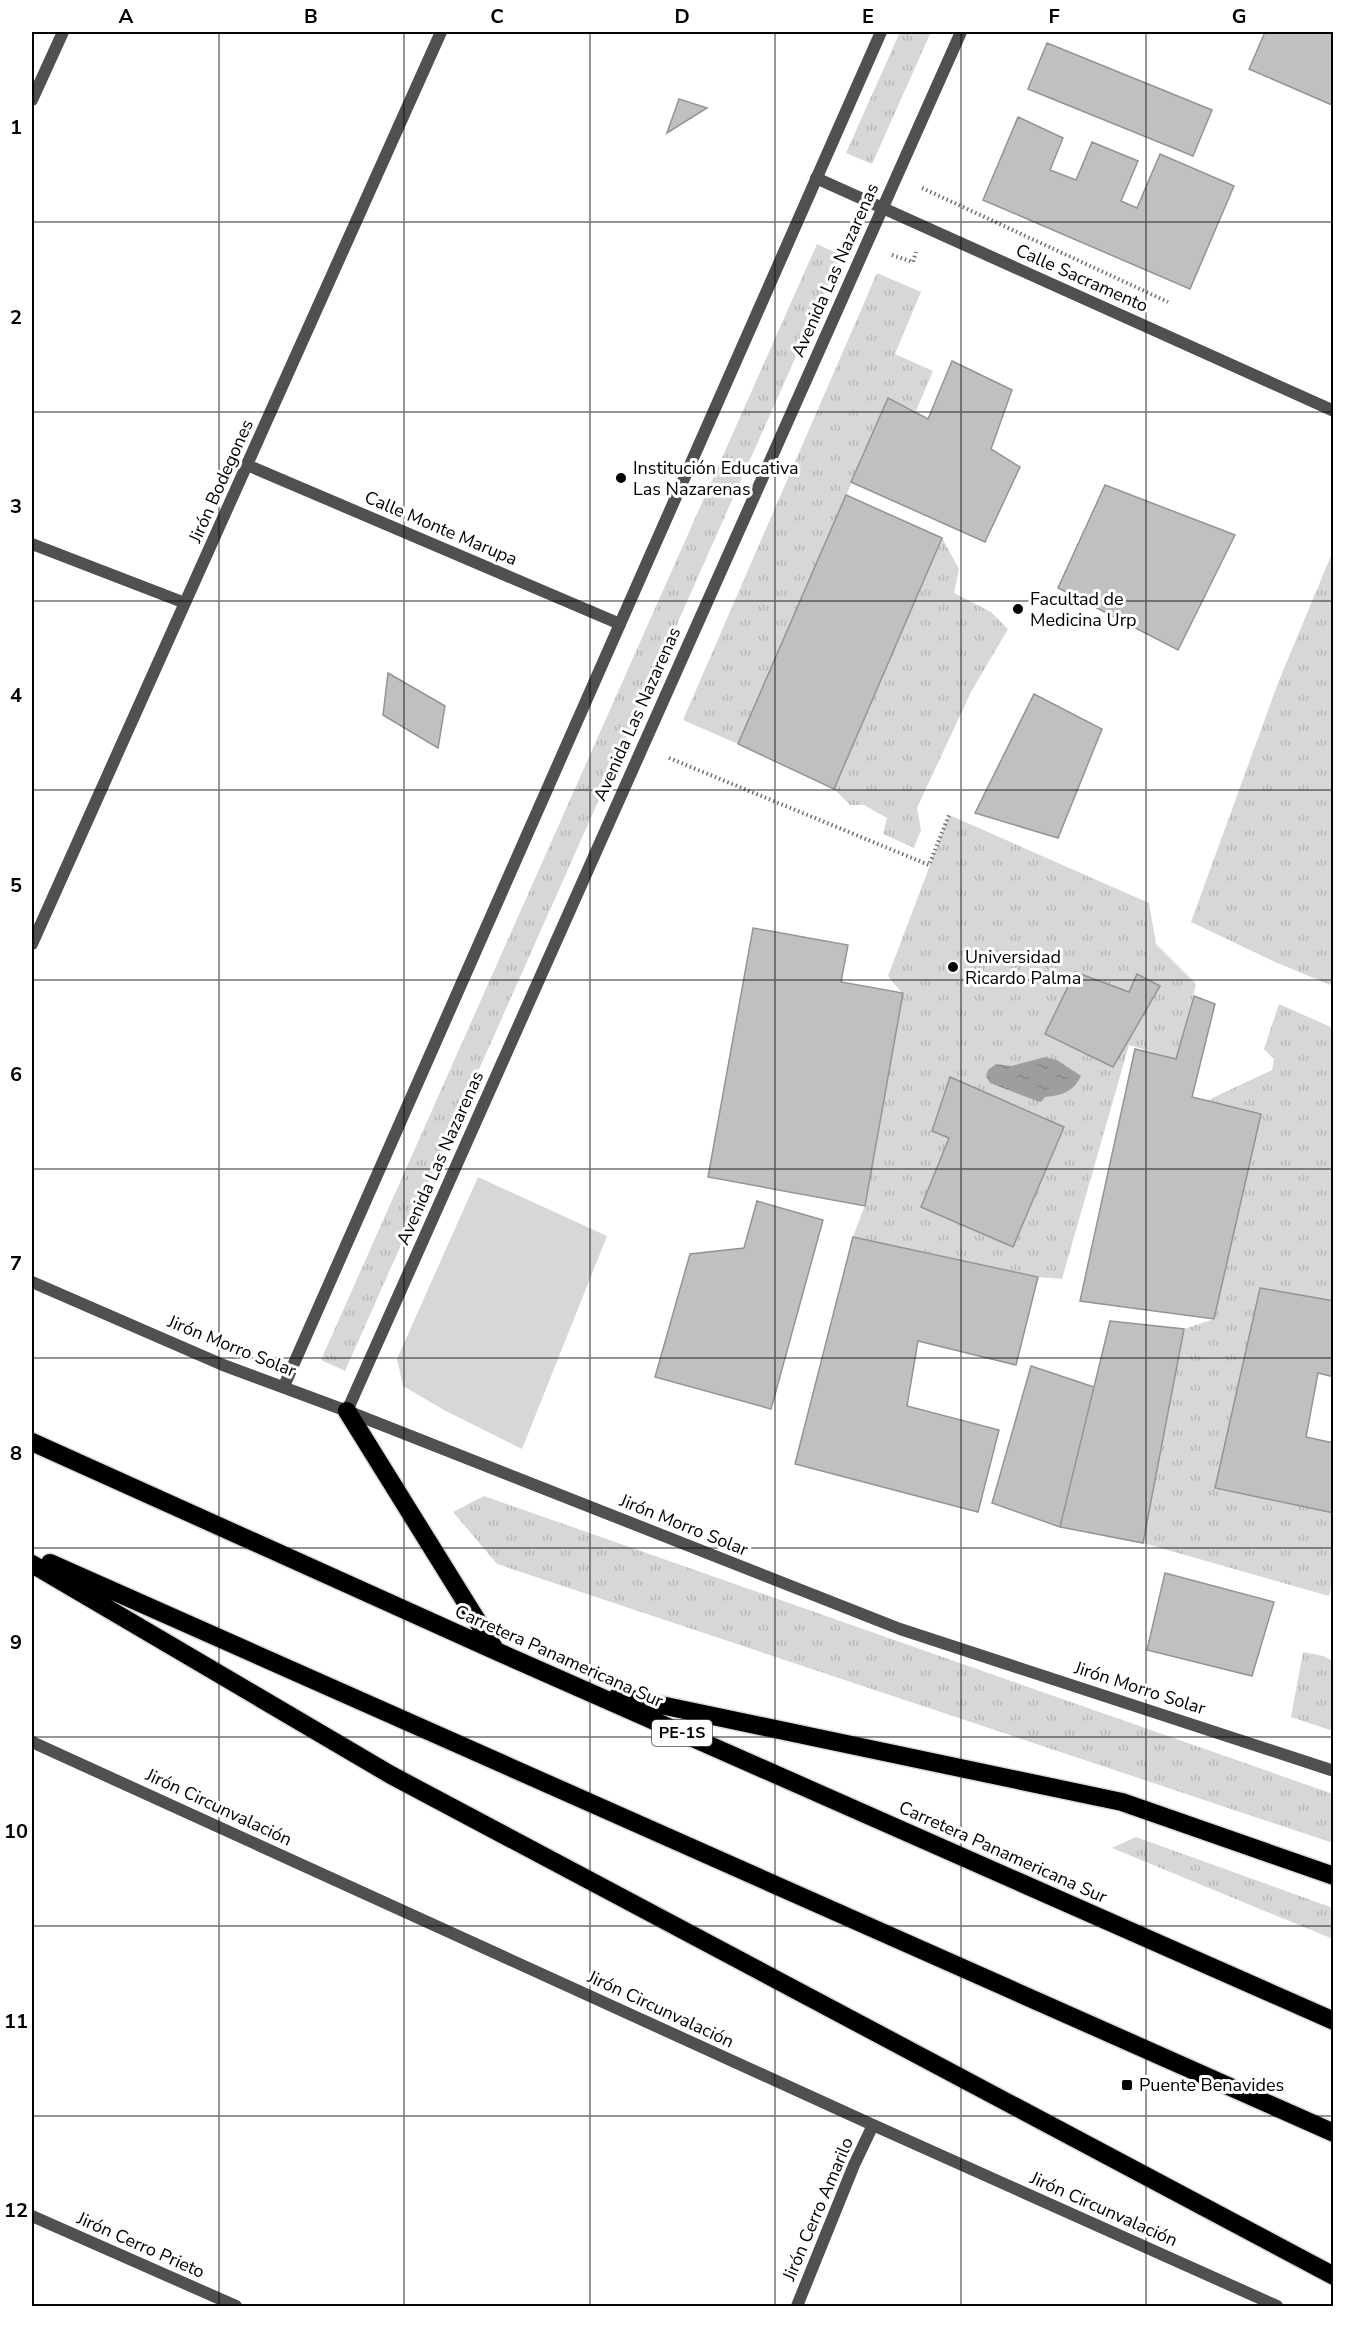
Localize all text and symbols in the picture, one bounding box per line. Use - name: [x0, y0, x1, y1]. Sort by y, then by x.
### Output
- text: A: [119, 3, 134, 30]
- text: B: [304, 3, 318, 30]
- text: C: [490, 3, 504, 30]
- text: D: [674, 3, 690, 30]
- text: E: [862, 3, 874, 30]
- text: F: [1048, 3, 1060, 30]
- text: G: [1232, 3, 1246, 30]
- text: 1: [10, 114, 22, 141]
- street label: Avenida Las Nazarenas: [786, 179, 884, 361]
- street label: Calle Sacramento: [1012, 238, 1152, 318]
- text: 2: [10, 304, 22, 331]
- street label: Jirón Bodegones: [183, 416, 259, 547]
- place label: Institución Educativa Las Nazarenas: [633, 456, 799, 501]
- marker: Institución Educativa Las Nazarenas: [614, 471, 628, 485]
- street label: Calle Monte Marupa: [361, 485, 521, 571]
- text: 3: [10, 493, 22, 520]
- place label: Facultad de Medicina Urp: [1030, 587, 1137, 632]
- marker: Facultad de Medicina Urp: [1011, 602, 1025, 616]
- street label: Avenida Las Nazarenas: [588, 623, 686, 805]
- text: 4: [10, 682, 22, 709]
- text: 5: [10, 872, 22, 899]
- place label: Universidad Ricardo Palma: [965, 945, 1081, 990]
- marker: Universidad Ricardo Palma: [946, 960, 960, 974]
- text: 6: [10, 1061, 22, 1088]
- street label: Avenida Las Nazarenas: [391, 1067, 489, 1249]
- text: 7: [10, 1250, 22, 1277]
- street label: Jirón Morro Solar: [163, 1309, 300, 1383]
- text: 8: [10, 1440, 22, 1467]
- street label: Jirón Morro Solar: [615, 1488, 752, 1562]
- street label: Carretera Panamericana Sur: [451, 1599, 667, 1713]
- text: 9: [10, 1629, 22, 1656]
- street label: Jirón Morro Solar: [1070, 1655, 1209, 1721]
- road number: PE-1S: [652, 1720, 712, 1746]
- street label: Jirón Circunvalación: [141, 1762, 296, 1851]
- street label: Carretera Panamericana Sur: [895, 1795, 1111, 1909]
- text: 10: [4, 1818, 28, 1845]
- street label: Jirón Circunvalación: [583, 1964, 738, 2053]
- text: 11: [4, 2008, 28, 2035]
- place label: Puente Benavides: [1139, 2073, 1284, 2097]
- marker: Puente Benavides: [1120, 2078, 1134, 2092]
- street label: Jirón Cerro Amarilo: [777, 2134, 859, 2285]
- street label: Jirón Circunvalación: [1026, 2165, 1181, 2252]
- text: 12: [4, 2197, 28, 2224]
- street label: Jirón Cerro Prieto: [72, 2206, 209, 2284]

